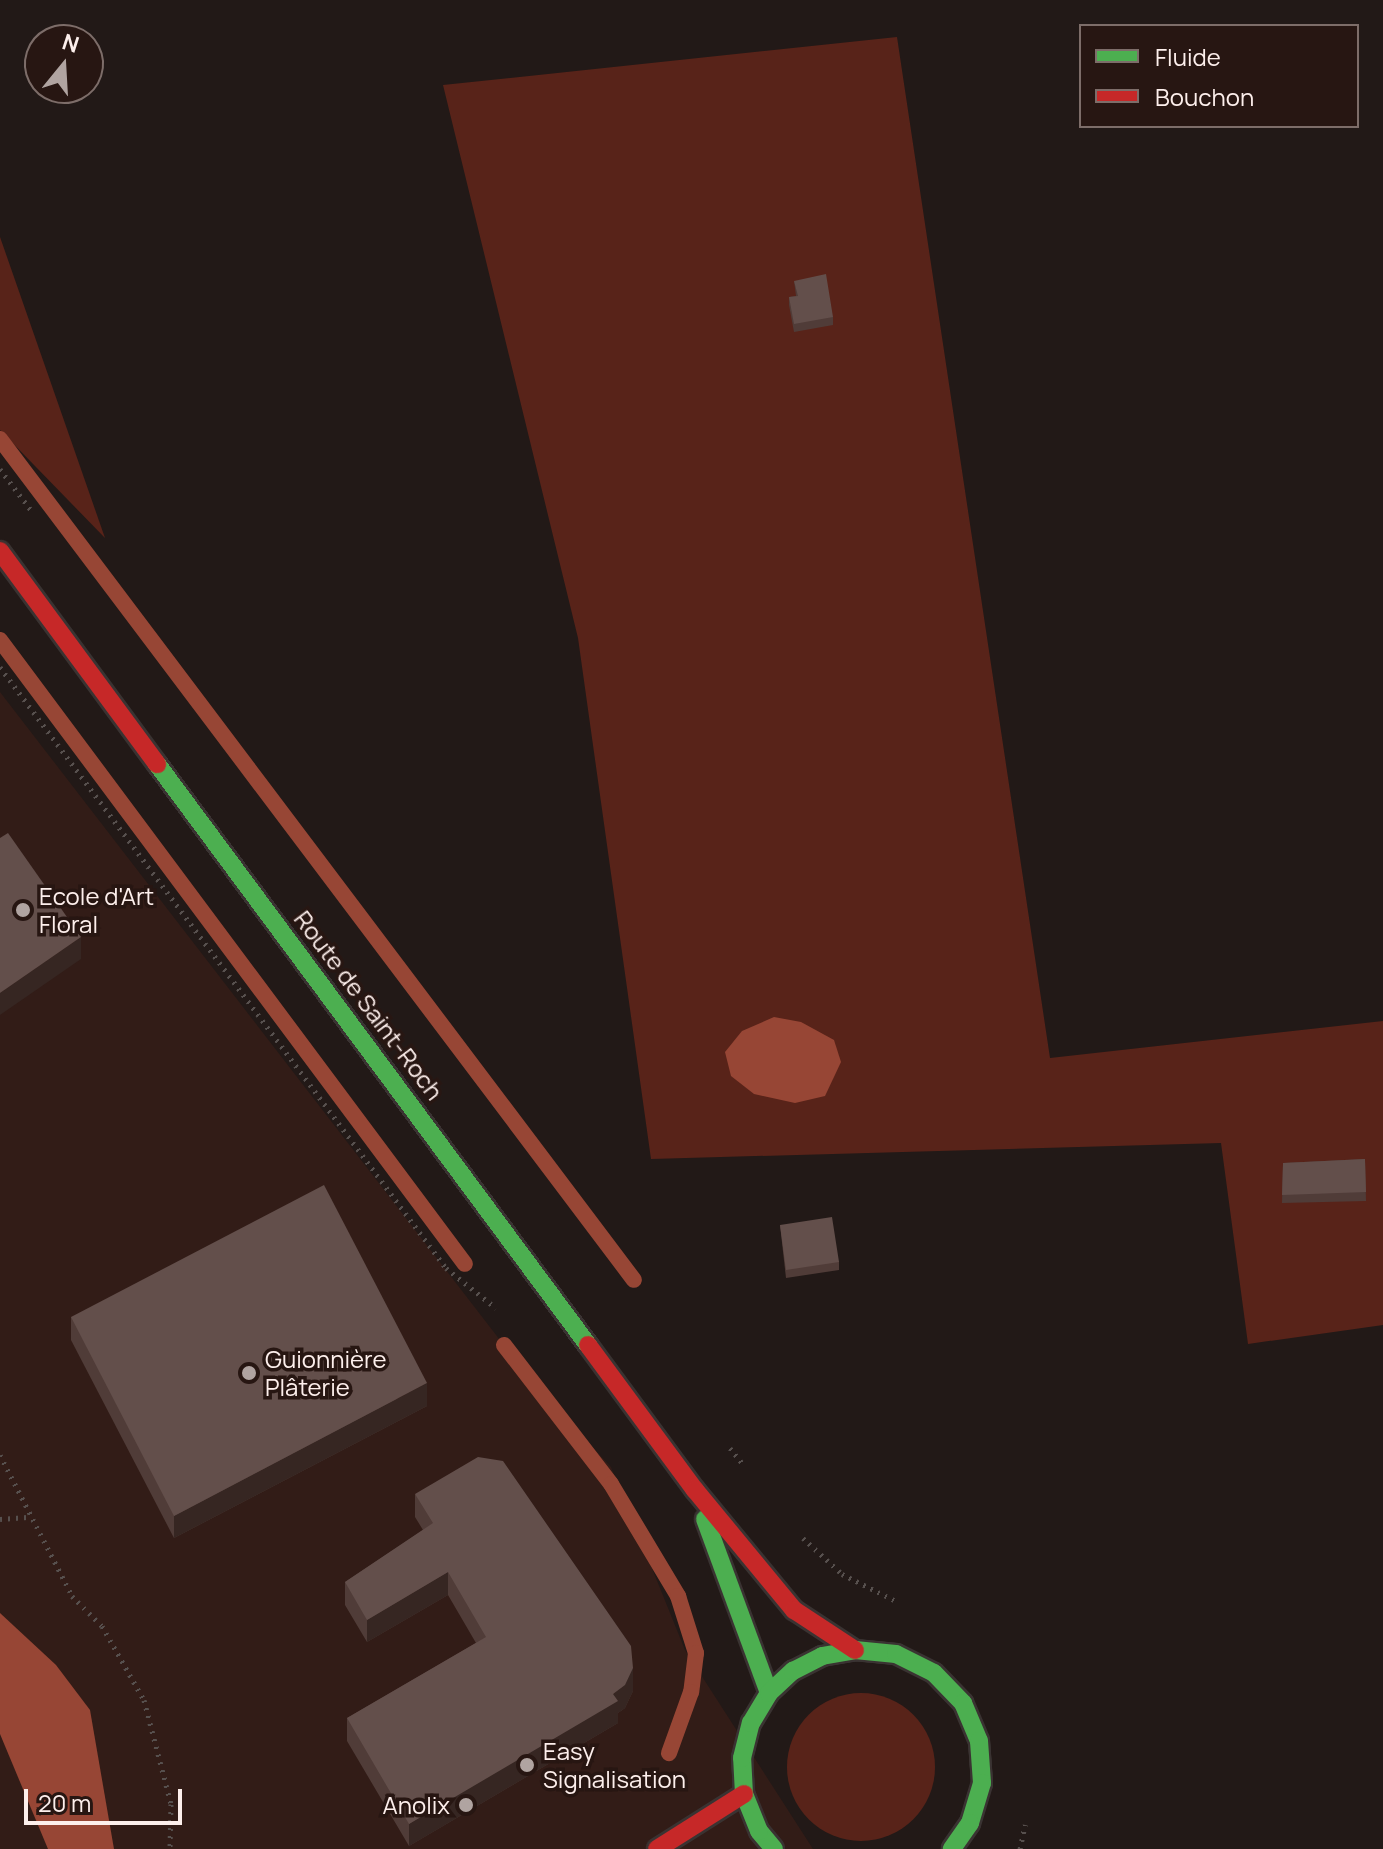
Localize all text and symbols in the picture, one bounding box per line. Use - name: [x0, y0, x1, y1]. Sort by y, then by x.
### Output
- north arrow: [24, 24, 104, 104]
- legend: [1079, 24, 1359, 128]
- text: N: [59, 26, 83, 60]
- text: Fluide: [1155, 40, 1221, 73]
- text: Bouchon: [1155, 80, 1254, 113]
- place label: Ecole d'Art Floral: [39, 882, 154, 938]
- marker: Ecole d'Art Floral: [14, 901, 32, 919]
- street label: Route de Saint-Roch: [289, 905, 449, 1105]
- place label: Guionnière Plâterie: [265, 1345, 387, 1401]
- marker: Guionnière Plâterie: [240, 1364, 258, 1382]
- place label: Easy Signalisation: [543, 1737, 686, 1793]
- marker: Easy Signalisation: [518, 1756, 536, 1774]
- scale bar: [28, 1773, 186, 1823]
- text: 20 m: [38, 1786, 91, 1819]
- place label: Anolix: [383, 1791, 450, 1819]
- marker: Anolix: [457, 1796, 475, 1814]

